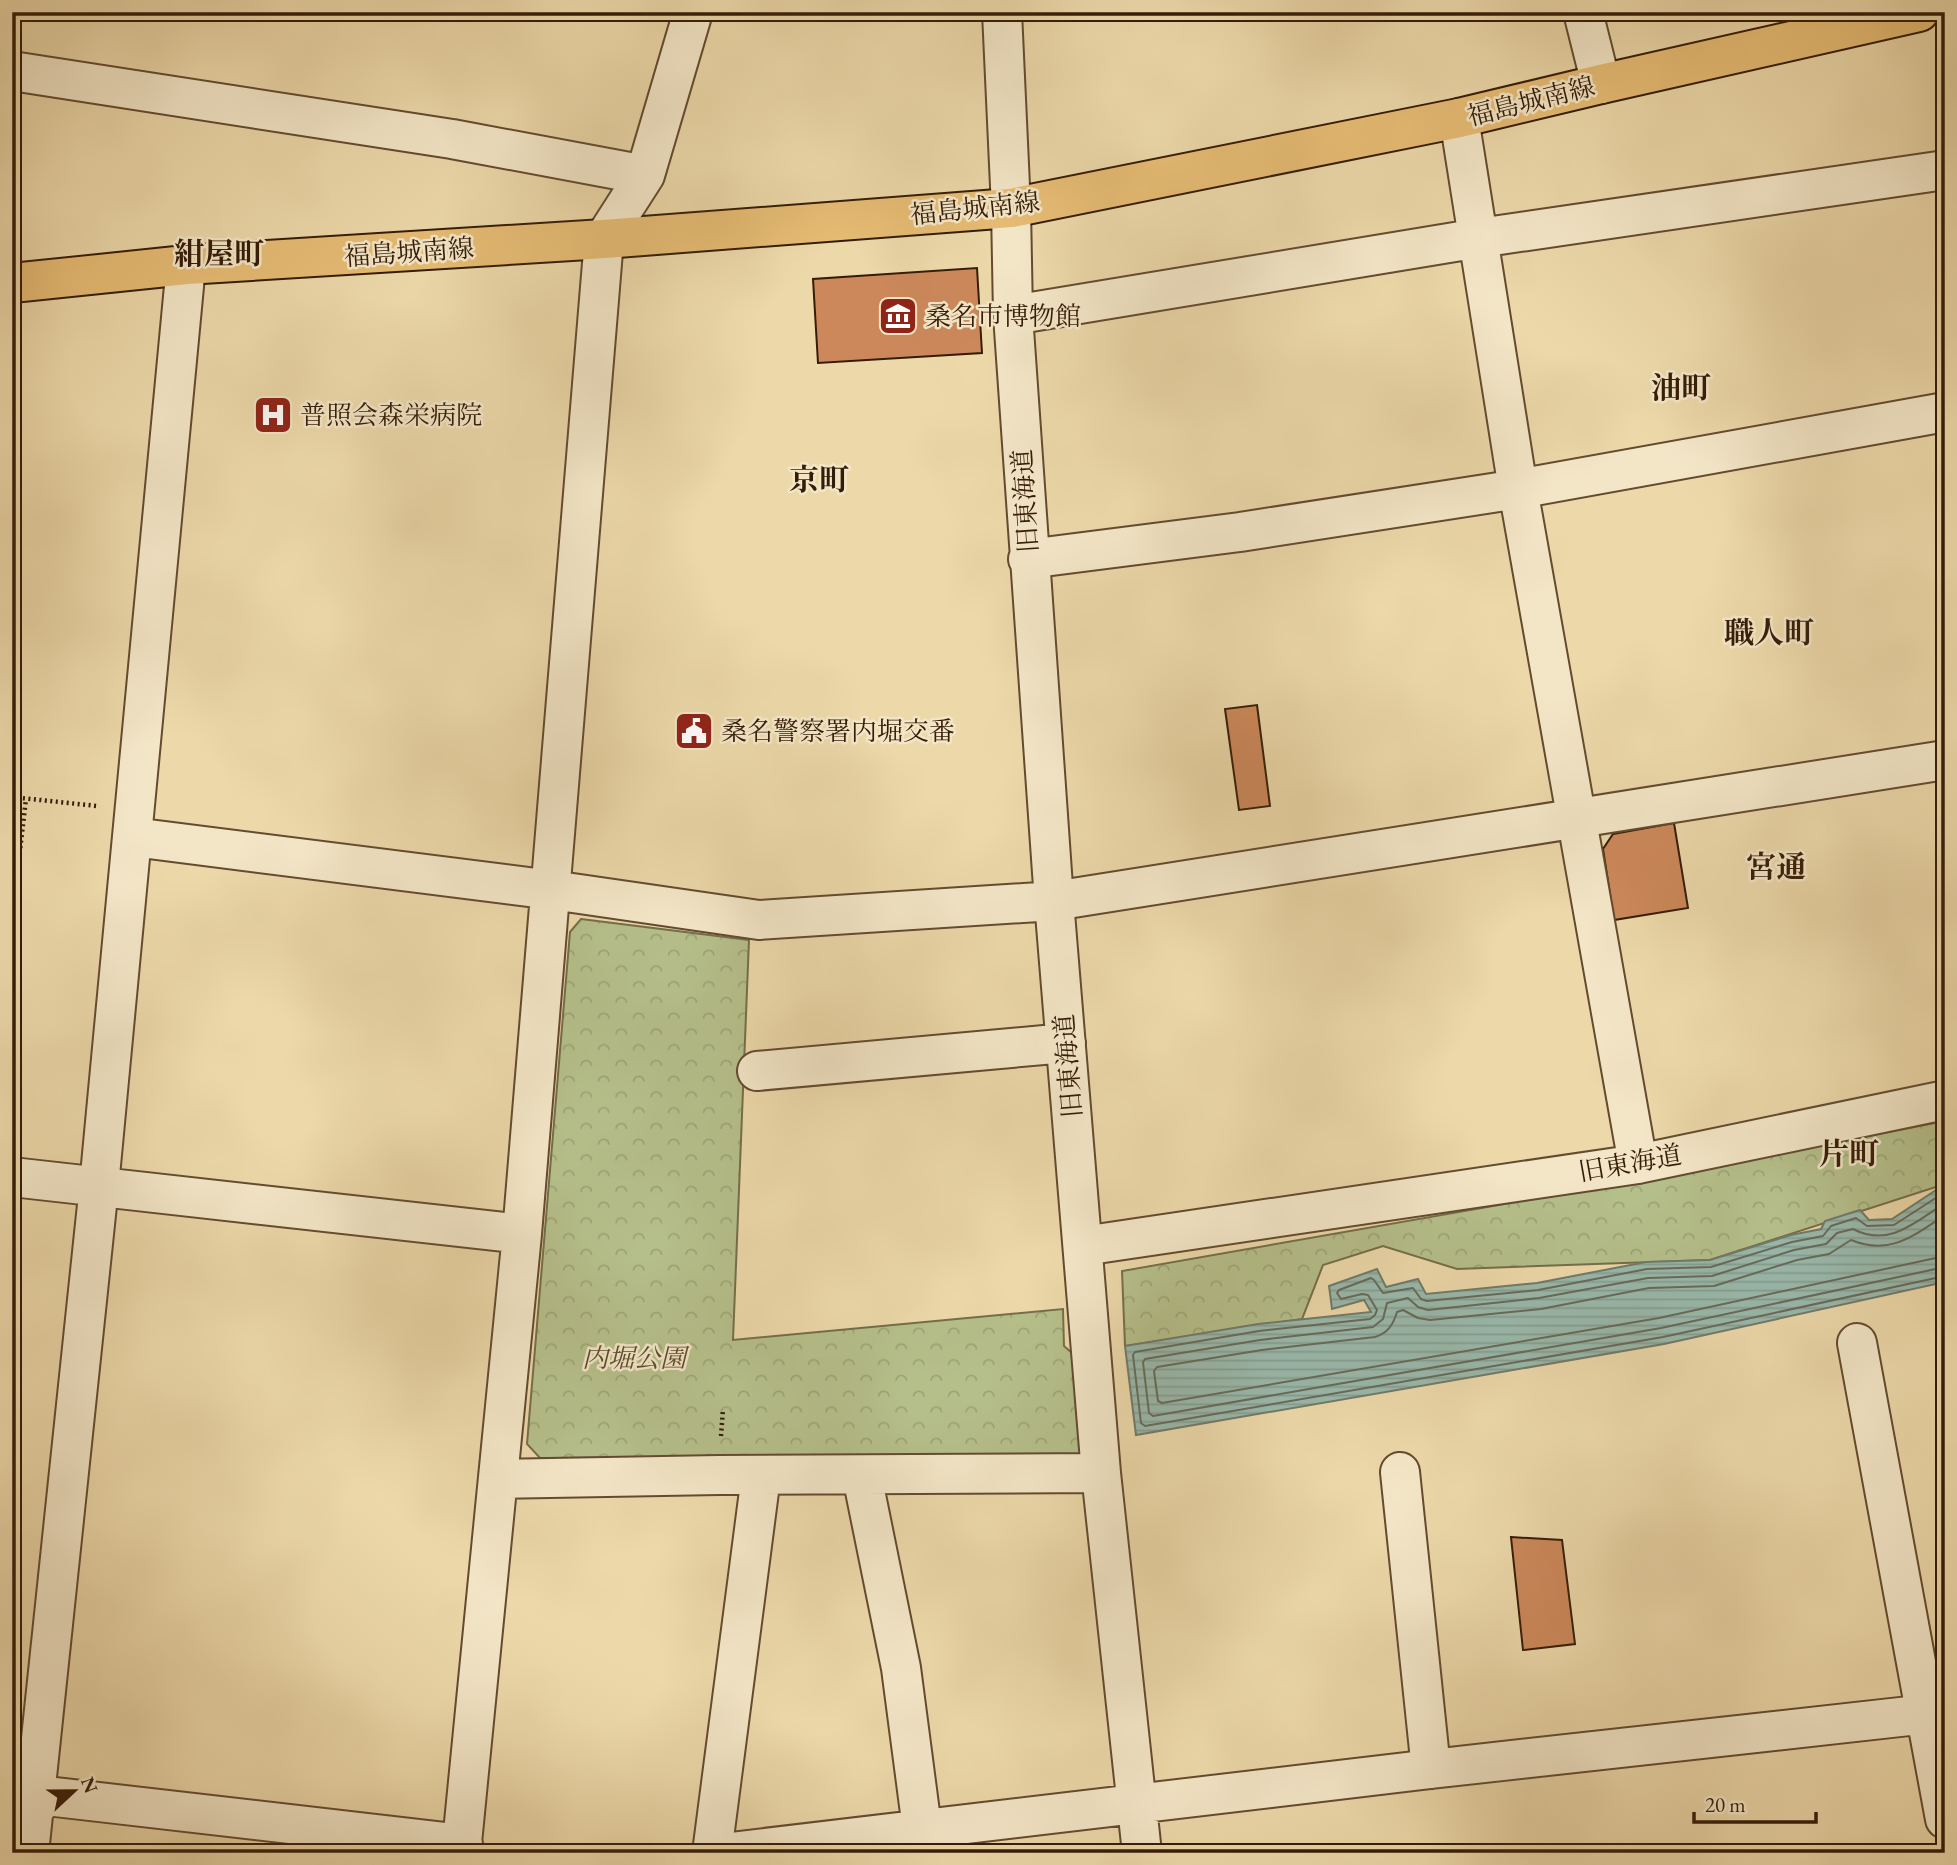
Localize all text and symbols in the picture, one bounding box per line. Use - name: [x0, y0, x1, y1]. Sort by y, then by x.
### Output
- street label: 福島城南線: [1464, 69, 1598, 133]
- street label: 福島城南線: [909, 184, 1041, 232]
- street label: 福島城南線: [343, 231, 475, 273]
- district label: 紺屋町: [174, 234, 264, 273]
- museum icon: 桑名市博物館: [877, 295, 919, 337]
- place label: 桑名市博物館: [925, 299, 1081, 333]
- district label: 油町: [1651, 368, 1711, 407]
- hospital icon: 普照会森栄病院: [252, 394, 294, 436]
- place label: 普照会森栄病院: [300, 398, 482, 432]
- street label: 旧東海道: [1004, 448, 1046, 554]
- district label: 京町: [789, 460, 849, 499]
- district label: 職人町: [1724, 613, 1814, 652]
- public building icon: 桑名警察署内堀交番: [673, 710, 715, 752]
- place label: 桑名警察署内堀交番: [721, 714, 955, 748]
- district label: 宮通: [1746, 847, 1806, 886]
- street label: 旧東海道: [1047, 1013, 1089, 1119]
- district label: 片町: [1819, 1134, 1879, 1173]
- street label: 旧東海道: [1576, 1137, 1684, 1189]
- park label: 内堀公園: [582, 1341, 690, 1375]
- north arrow: [38, 1756, 108, 1826]
- text: N: [75, 1773, 104, 1797]
- scale bar: [1694, 1781, 1817, 1825]
- text: 20 m: [1705, 1791, 1746, 1818]

